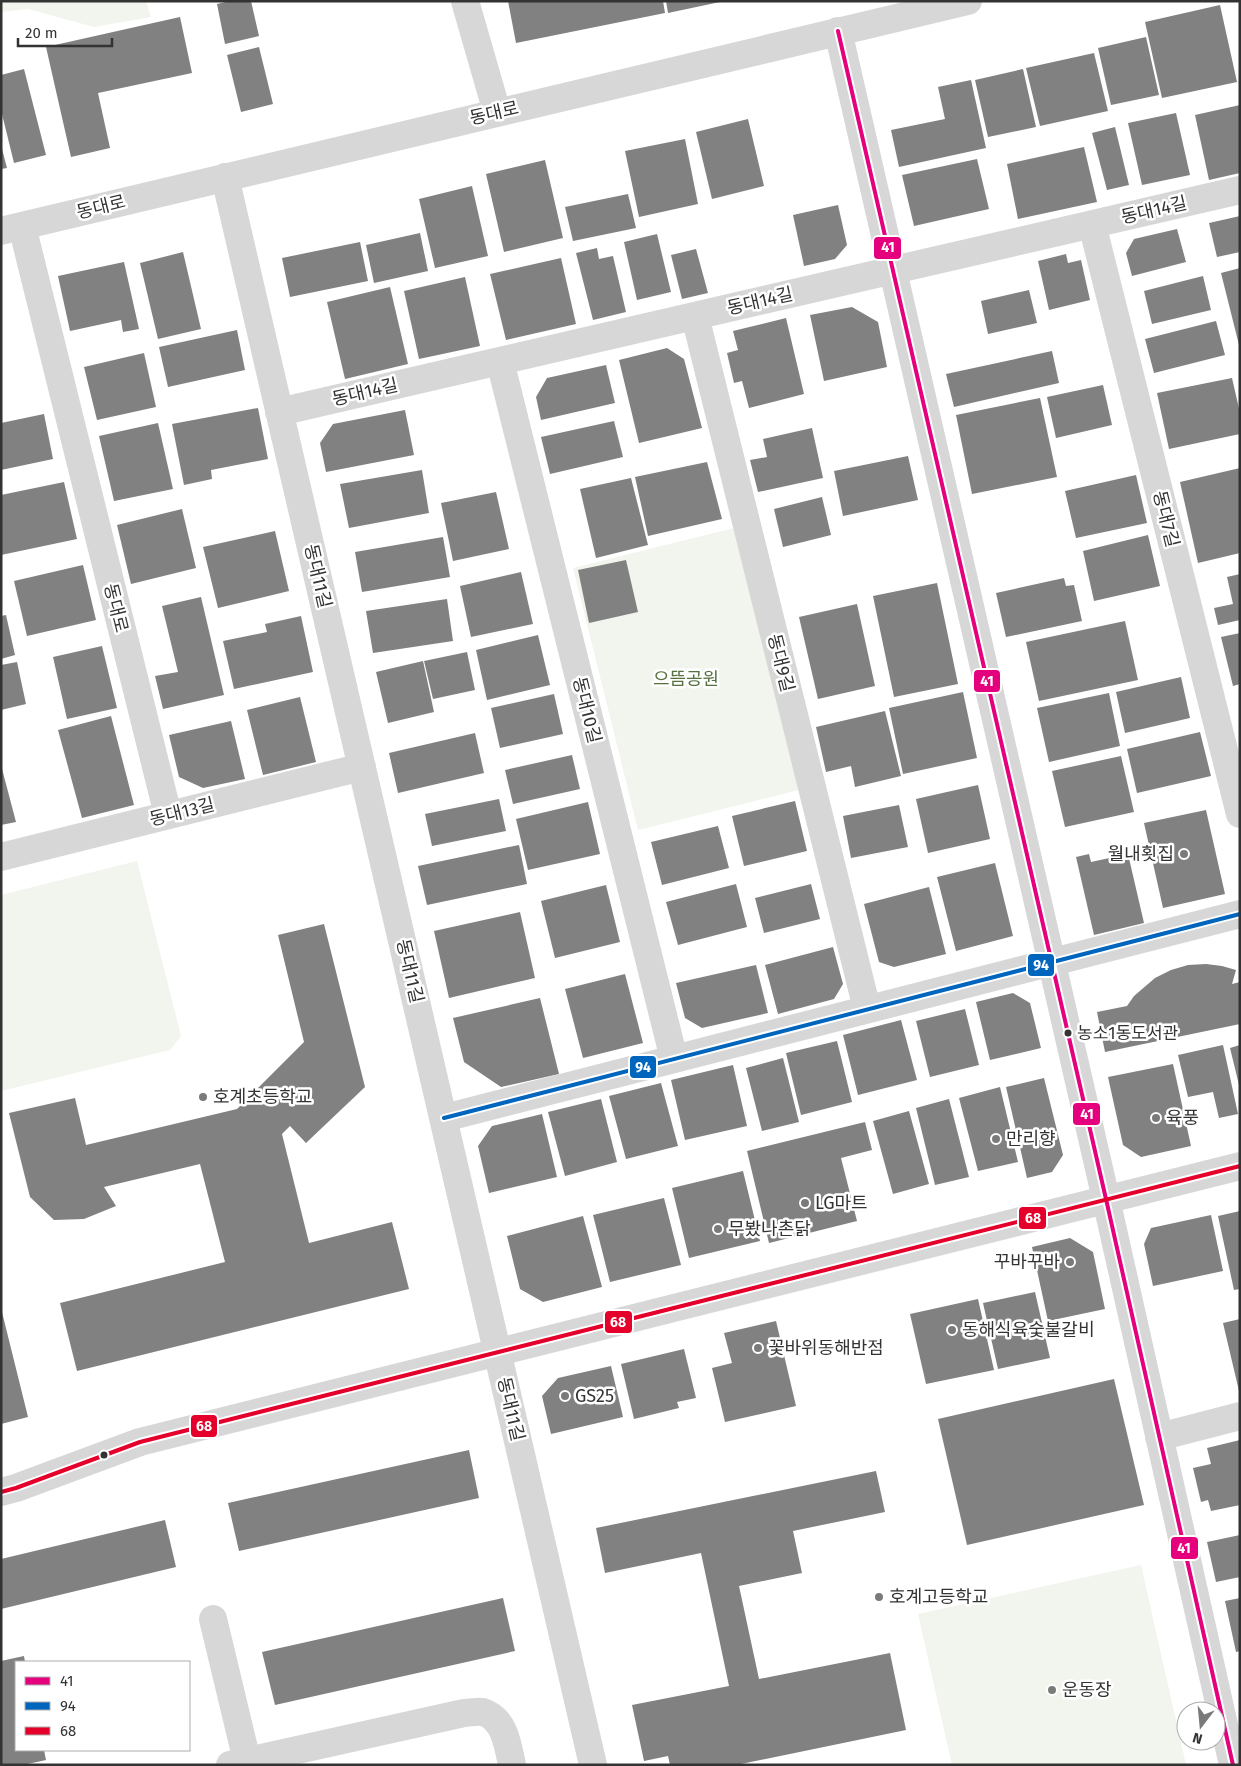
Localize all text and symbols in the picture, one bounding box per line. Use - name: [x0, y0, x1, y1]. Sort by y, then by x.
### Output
- scale bar: [18, 15, 111, 47]
- text: 20 m: [25, 24, 58, 42]
- street label: 동대로: [467, 97, 521, 129]
- street label: 동대로: [74, 190, 128, 224]
- street label: 동대14길: [1119, 192, 1189, 228]
- line badge: 41: [873, 236, 902, 260]
- text: 41: [881, 239, 895, 256]
- street label: 동대14길: [725, 283, 795, 319]
- street label: 동대14길: [330, 374, 400, 410]
- street label: 동대7길: [1148, 488, 1184, 550]
- street label: 동대11길: [300, 542, 336, 610]
- street label: 동대로: [99, 581, 133, 635]
- street label: 동대9길: [763, 632, 799, 694]
- park label: 으뜸공원: [653, 668, 719, 690]
- line badge: 41: [973, 669, 1001, 693]
- text: 41: [980, 673, 994, 690]
- street label: 동대10길: [568, 675, 606, 745]
- street label: 동대13길: [147, 793, 217, 831]
- place label: 월내횟집: [1108, 843, 1174, 865]
- marker: 월내횟집: [1178, 848, 1190, 860]
- street label: 동대11길: [392, 937, 428, 1005]
- line badge: 94: [1027, 953, 1055, 977]
- text: 94: [1033, 957, 1049, 974]
- place label: 농소1동도서관: [1077, 1023, 1178, 1044]
- marker: 농소1동도서관: [1063, 1028, 1073, 1038]
- line badge: 94: [629, 1055, 657, 1079]
- text: 94: [635, 1059, 651, 1076]
- place label: 호계초등학교: [213, 1086, 312, 1108]
- marker: 호계초등학교: [197, 1091, 209, 1103]
- line badge: 41: [1072, 1102, 1101, 1126]
- text: 41: [1080, 1106, 1094, 1123]
- place label: 육풍: [1166, 1107, 1199, 1129]
- marker: 육풍: [1150, 1112, 1162, 1124]
- place label: 만리향: [1006, 1128, 1056, 1150]
- marker: 만리향: [990, 1133, 1002, 1145]
- place label: LG마트: [815, 1192, 868, 1214]
- marker: LG마트: [799, 1197, 811, 1209]
- line badge: 68: [1018, 1206, 1047, 1230]
- text: 68: [1025, 1210, 1041, 1227]
- place label: 무봤나촌닭: [728, 1218, 811, 1240]
- marker: 무봤나촌닭: [712, 1223, 724, 1235]
- place label: 꾸바꾸바: [994, 1251, 1060, 1273]
- marker: 꾸바꾸바: [1064, 1256, 1076, 1268]
- line badge: 68: [604, 1310, 633, 1334]
- text: 68: [610, 1314, 626, 1331]
- place label: 동해식육숯불갈비: [962, 1319, 1094, 1341]
- marker: 동해식육숯불갈비: [946, 1324, 958, 1336]
- place label: 꽃바위동해반점: [768, 1337, 884, 1359]
- marker: 꽃바위동해반점: [752, 1342, 764, 1354]
- street label: 동대11길: [493, 1375, 529, 1443]
- place label: GS25: [575, 1385, 614, 1407]
- marker: GS25: [559, 1390, 571, 1402]
- line badge: 68: [190, 1414, 218, 1438]
- text: 68: [196, 1418, 212, 1435]
- unlabelled marker: [99, 1450, 109, 1460]
- line badge: 41: [1170, 1536, 1199, 1560]
- text: 41: [1177, 1540, 1191, 1557]
- place label: 호계고등학교: [889, 1586, 988, 1608]
- marker: 호계고등학교: [873, 1591, 885, 1603]
- legend: [15, 1661, 190, 1751]
- text: 41: [60, 1672, 74, 1690]
- place label: 운동장: [1062, 1679, 1112, 1701]
- marker: 운동장: [1046, 1684, 1058, 1696]
- text: 94: [60, 1697, 76, 1715]
- north arrow: [1176, 1701, 1226, 1751]
- text: 68: [60, 1722, 76, 1740]
- text: N: [1191, 1729, 1204, 1747]

